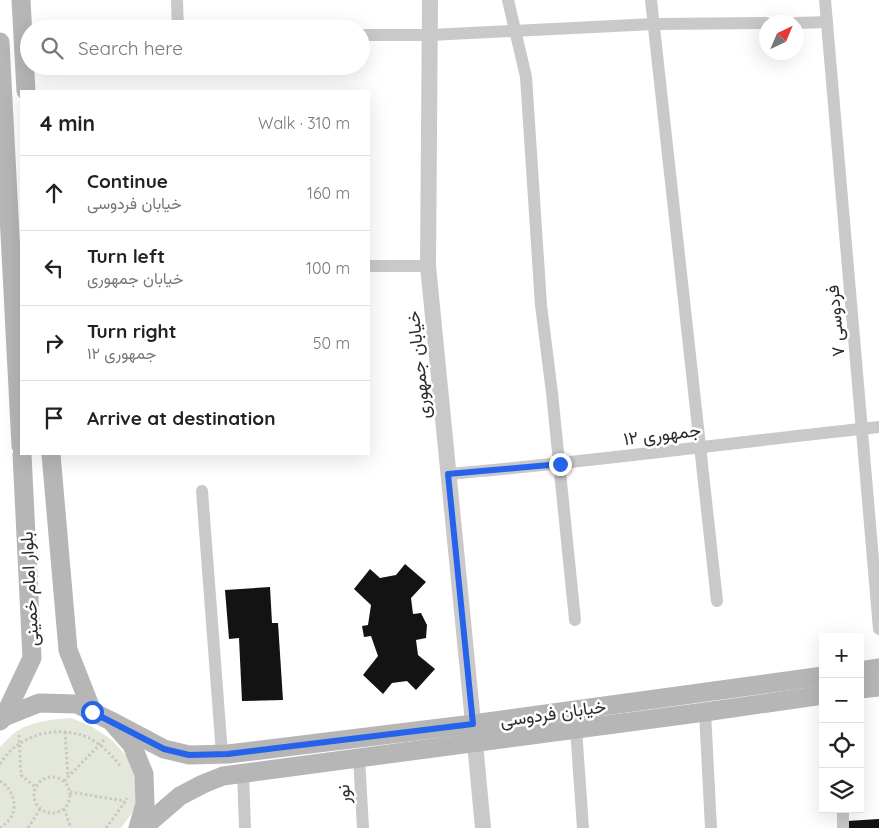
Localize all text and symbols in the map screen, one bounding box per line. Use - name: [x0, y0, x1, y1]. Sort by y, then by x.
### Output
- north arrow: [759, 15, 804, 60]
- search box: [20, 20, 370, 75]
- icon: search: [38, 34, 66, 62]
- text: Search here: [78, 36, 183, 60]
- text: 4 min: [40, 110, 95, 136]
- text: Walk · 310 m: [258, 113, 350, 133]
- text: Continue: [87, 169, 168, 193]
- icon: ahead: [40, 179, 68, 207]
- text: 160 m: [307, 183, 350, 203]
- text: خیابان فردوسی: [87, 193, 182, 213]
- text: Turn left: [87, 244, 165, 268]
- icon: left: [40, 254, 68, 282]
- text: 100 m: [306, 258, 350, 278]
- text: خیابان جمهوری: [87, 268, 184, 288]
- street label: فردوسی ۷: [820, 284, 850, 358]
- street label: خیابان جمهوری: [401, 310, 435, 420]
- text: Turn right: [87, 319, 176, 343]
- icon: right: [40, 329, 68, 357]
- text: 50 m: [313, 333, 350, 353]
- text: جمهوری ۱۲: [87, 343, 156, 363]
- icon: arrive: [40, 404, 68, 432]
- text: Arrive at destination: [87, 406, 276, 430]
- street label: جمهوری ۱۲: [622, 418, 702, 450]
- route end: [549, 453, 572, 476]
- street label: بلوار امام خمینی: [15, 531, 44, 647]
- map controls: [819, 633, 864, 813]
- button: +: [819, 633, 864, 678]
- button: −: [819, 678, 864, 723]
- street label: خیابان فردوسی: [499, 694, 607, 732]
- route start: [81, 701, 104, 724]
- button: locate: [819, 723, 864, 768]
- button: layers: [819, 768, 864, 813]
- street label: نور: [331, 784, 355, 805]

